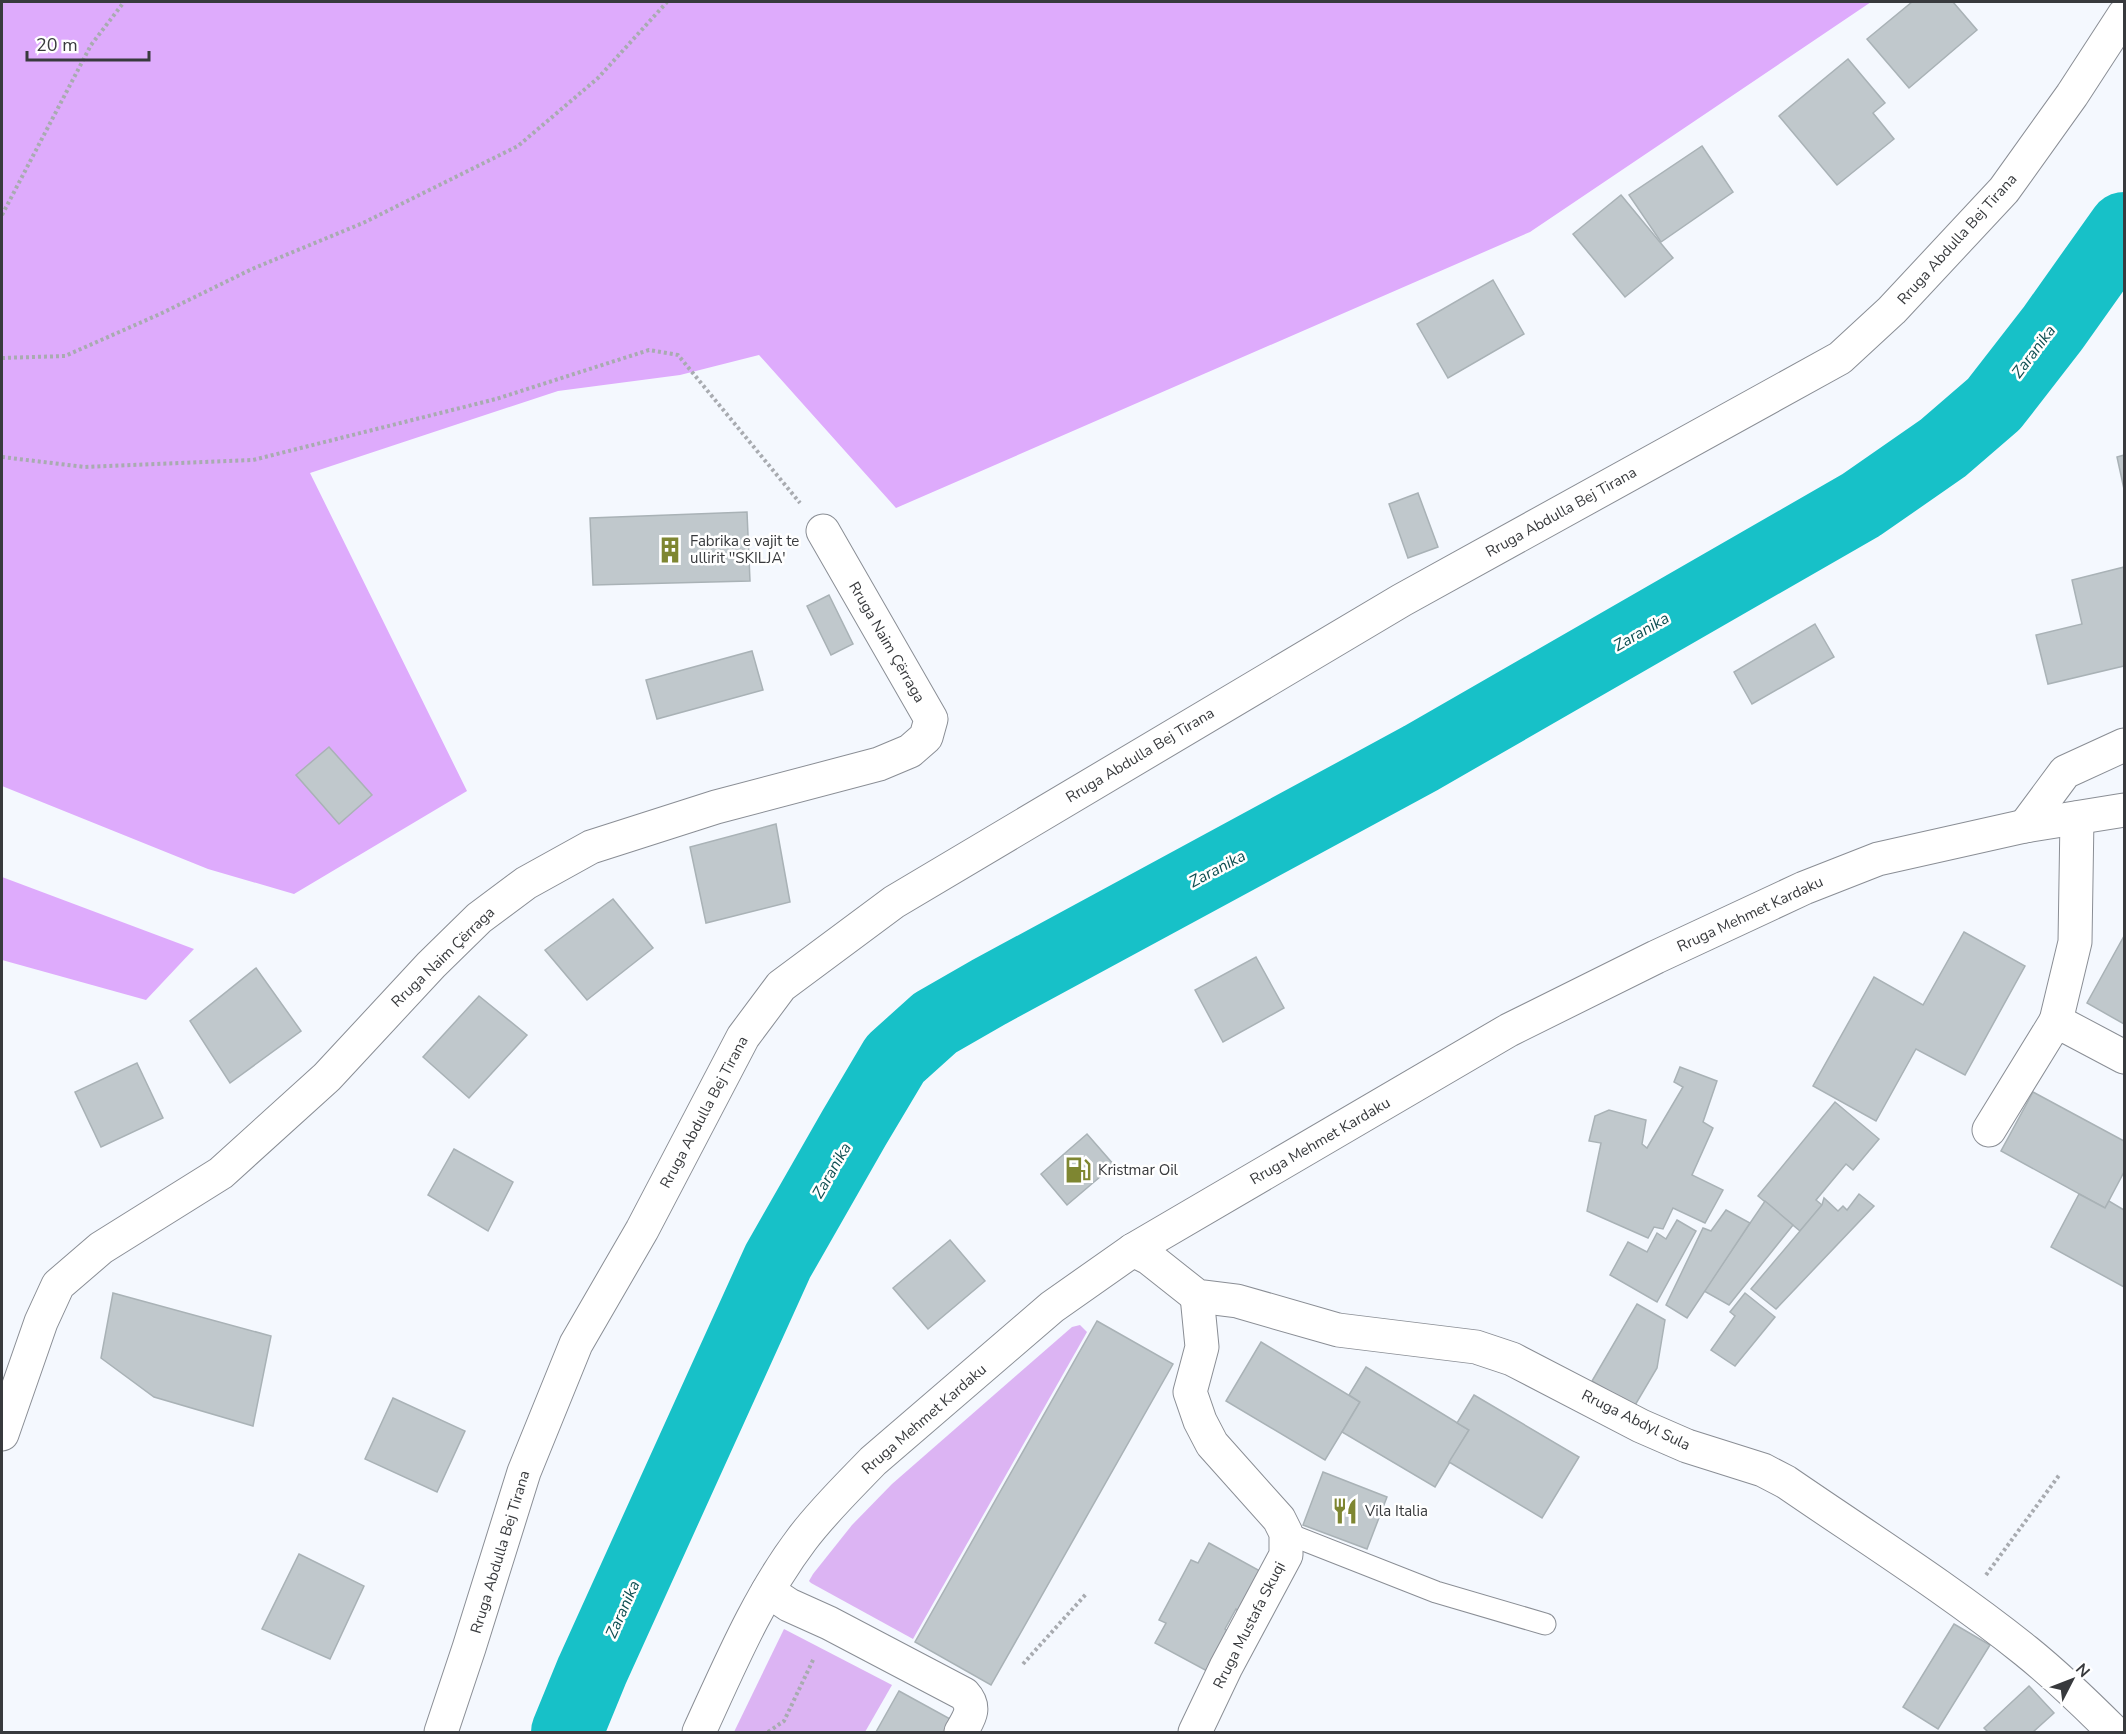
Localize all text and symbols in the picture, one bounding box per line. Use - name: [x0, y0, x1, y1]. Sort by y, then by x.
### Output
- scale bar: [27, 24, 148, 62]
- text: 20 m: [36, 33, 78, 57]
- street label: Rruga Abdulla Bej Tirana: [1893, 169, 2021, 309]
- water label: Zaranika: [2007, 321, 2061, 383]
- street label: Rruga Abdulla Bej Tirana: [1482, 462, 1640, 562]
- place label: Fabrika e vajit te ullirit ''SKILJA': [690, 531, 799, 568]
- building icon: Fabrika e vajit te ullirit ''SKILJA': [655, 535, 685, 565]
- street label: Rruga Naim Çërraga: [844, 578, 930, 706]
- water label: Zaranika: [1610, 607, 1673, 657]
- street label: Rruga Abdulla Bej Tirana: [1062, 703, 1218, 807]
- water label: Zaranika: [1185, 845, 1250, 893]
- street label: Rruga Mehmet Kardaku: [1674, 871, 1826, 957]
- street label: Rruga Naim Çërraga: [387, 902, 499, 1012]
- street label: Rruga Abdulla Bej Tirana: [655, 1032, 753, 1192]
- street label: Rruga Mehmet Kardaku: [1246, 1093, 1394, 1189]
- water label: Zaranika: [807, 1139, 857, 1202]
- fuel station icon: Kristmar Oil: [1063, 1155, 1093, 1185]
- place label: Kristmar Oil: [1098, 1160, 1179, 1180]
- street label: Rruga Mehmet Kardaku: [857, 1359, 991, 1479]
- street label: Rruga Abdyl Sula: [1578, 1385, 1694, 1455]
- street label: Rruga Abdulla Bej Tirana: [466, 1468, 534, 1636]
- restaurant icon: Vila Italia: [1330, 1496, 1360, 1526]
- place label: Vila Italia: [1364, 1501, 1428, 1521]
- street label: Rruga Mustafa Skuqi: [1208, 1558, 1290, 1692]
- water label: Zaranika: [600, 1577, 645, 1642]
- north arrow: [2042, 1650, 2102, 1710]
- text: N: [2070, 1659, 2095, 1682]

